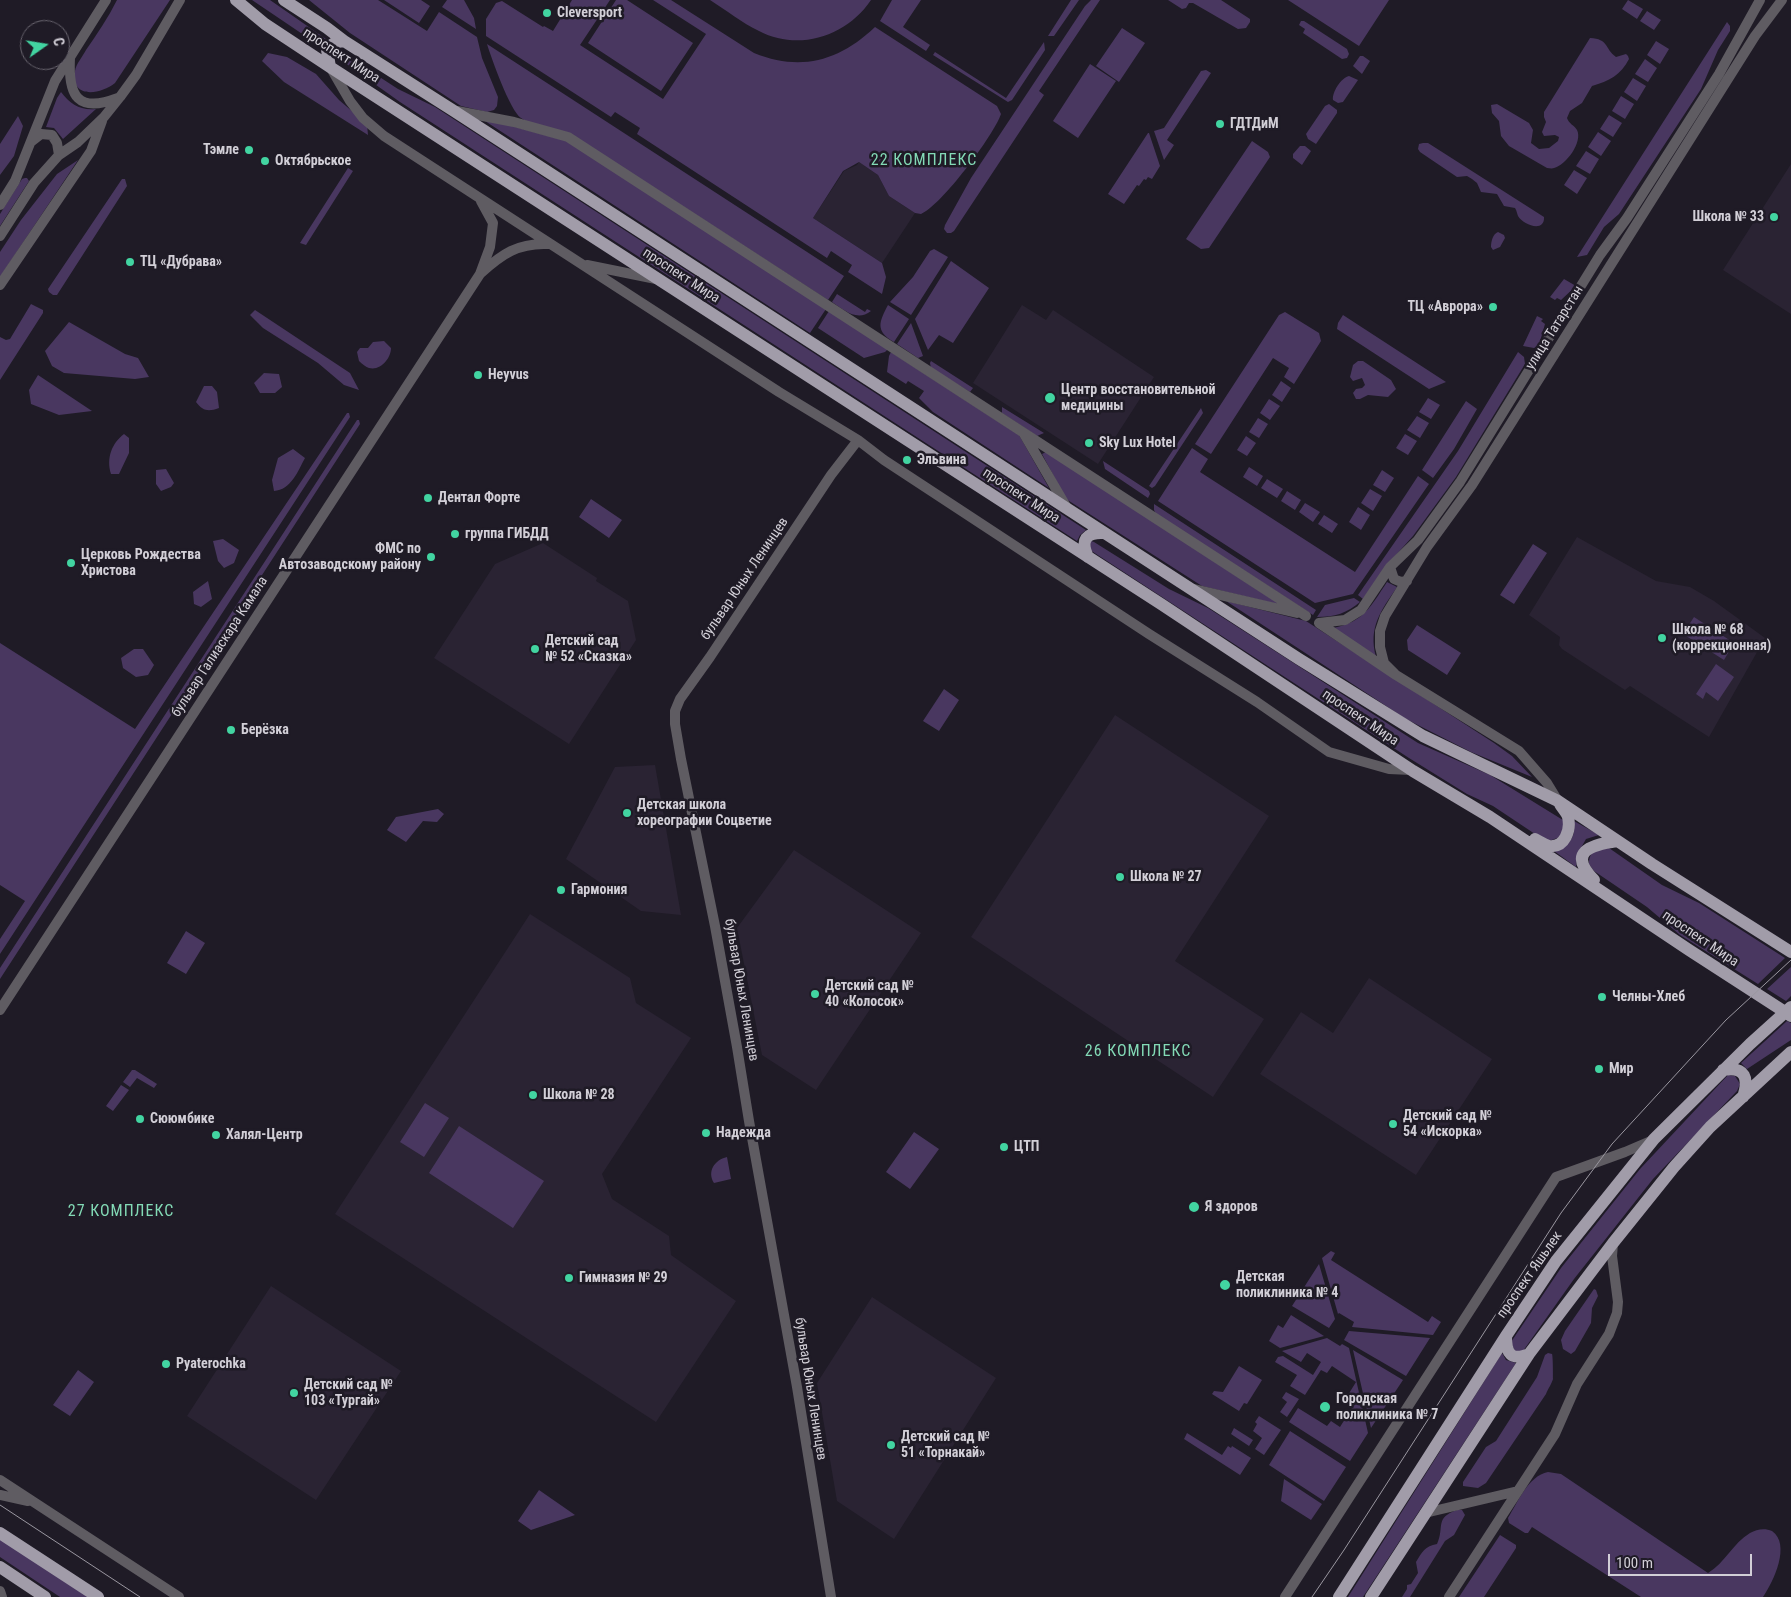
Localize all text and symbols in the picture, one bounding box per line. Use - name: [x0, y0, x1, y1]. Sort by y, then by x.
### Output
- place label: Cleversport: [557, 5, 622, 21]
- marker: Cleversport: [541, 7, 553, 19]
- north arrow: [20, 20, 70, 70]
- street label: проспект Мира: [299, 25, 383, 87]
- text: С: [50, 36, 67, 48]
- place label: ГДТДиМ: [1230, 116, 1279, 132]
- marker: ГДТДиМ: [1214, 118, 1226, 130]
- place label: Тэмле: [203, 142, 239, 158]
- marker: Тэмле: [243, 144, 255, 156]
- district label: 22 КОМПЛЕКС: [869, 151, 979, 171]
- place label: Октябрьское: [275, 153, 351, 169]
- marker: Октябрьское: [259, 155, 271, 167]
- place label: Школа № 33: [1692, 209, 1764, 225]
- marker: Школа № 33: [1768, 211, 1780, 223]
- street label: проспект Мира: [639, 245, 723, 307]
- place label: ТЦ «Дубрава»: [140, 254, 222, 270]
- marker: ТЦ «Дубрава»: [124, 256, 136, 268]
- street label: улица Татарстан: [1522, 283, 1588, 373]
- place label: ТЦ «Аврора»: [1408, 299, 1483, 315]
- marker: ТЦ «Аврора»: [1487, 301, 1499, 313]
- place label: Heyvus: [488, 367, 529, 383]
- marker: Heyvus: [472, 369, 484, 381]
- place label: Центр восстановительной медицины: [1061, 382, 1216, 414]
- marker: Центр восстановительной медицины: [1043, 391, 1057, 405]
- place label: Sky Lux Hotel: [1099, 435, 1176, 451]
- marker: Sky Lux Hotel: [1083, 437, 1095, 449]
- place label: Эльвина: [917, 452, 966, 468]
- marker: Эльвина: [901, 454, 913, 466]
- street label: проспект Мира: [979, 465, 1063, 527]
- place label: Дентал Форте: [438, 490, 520, 506]
- marker: Дентал Форте: [422, 492, 434, 504]
- street label: бульвар Юных Ленинцев: [698, 514, 792, 644]
- place label: группа ГИБДД: [465, 526, 549, 542]
- marker: группа ГИБДД: [449, 528, 461, 540]
- place label: ФМС по Автозаводскому району: [279, 541, 421, 574]
- place label: Церковь Рождества Христова: [81, 547, 201, 580]
- marker: ФМС по Автозаводскому району: [425, 551, 437, 563]
- marker: Церковь Рождества Христова: [65, 557, 77, 569]
- street label: бульвар Галиаскара Камала: [168, 574, 272, 720]
- place label: Школа № 68 (коррекционная): [1672, 622, 1771, 654]
- marker: Школа № 68 (коррекционная): [1656, 632, 1668, 644]
- place label: Детский сад № 52 «Сказка»: [545, 633, 632, 666]
- marker: Детский сад № 52 «Сказка»: [529, 643, 541, 655]
- street label: проспект Мира: [1319, 686, 1401, 750]
- place label: Берёзка: [241, 722, 289, 738]
- marker: Берёзка: [225, 724, 237, 736]
- place label: Детская школа хореографии Соцветие: [637, 797, 772, 830]
- marker: Детская школа хореографии Соцветие: [621, 807, 633, 819]
- place label: Школа № 27: [1130, 869, 1202, 885]
- marker: Школа № 27: [1114, 871, 1126, 883]
- place label: Гармония: [571, 882, 627, 898]
- marker: Гармония: [555, 884, 567, 896]
- street label: проспект Мира: [1659, 907, 1741, 971]
- street label: бульвар Юных Ленинцев: [720, 917, 762, 1063]
- place label: Детский сад № 40 «Колосок»: [825, 978, 914, 1010]
- marker: Детский сад № 40 «Колосок»: [809, 988, 821, 1000]
- place label: Челны-Хлеб: [1612, 989, 1685, 1005]
- marker: Челны-Хлеб: [1596, 991, 1608, 1003]
- district label: 26 КОМПЛЕКС: [1083, 1042, 1193, 1062]
- place label: Мир: [1609, 1061, 1634, 1077]
- marker: Мир: [1593, 1063, 1605, 1075]
- place label: Школа № 28: [543, 1087, 615, 1103]
- marker: Школа № 28: [527, 1089, 539, 1101]
- place label: Детский сад № 54 «Искорка»: [1403, 1108, 1492, 1140]
- place label: Сююмбике: [150, 1111, 214, 1127]
- marker: Сююмбике: [134, 1113, 146, 1125]
- marker: Детский сад № 54 «Искорка»: [1387, 1118, 1399, 1130]
- place label: Надежда: [716, 1125, 771, 1141]
- place label: Халял-Центр: [226, 1127, 303, 1143]
- marker: Надежда: [700, 1127, 712, 1139]
- marker: Халял-Центр: [210, 1129, 222, 1141]
- place label: ЦТП: [1014, 1139, 1039, 1155]
- marker: ЦТП: [998, 1141, 1010, 1153]
- place label: Я здоров: [1205, 1199, 1258, 1215]
- marker: Я здоров: [1187, 1200, 1201, 1214]
- district label: 27 КОМПЛЕКС: [66, 1202, 176, 1222]
- street label: проспект Яшьлек: [1494, 1228, 1566, 1322]
- place label: Детская поликлиника № 4: [1236, 1269, 1338, 1302]
- place label: Гимназия № 29: [579, 1270, 668, 1286]
- marker: Гимназия № 29: [563, 1272, 575, 1284]
- marker: Детская поликлиника № 4: [1218, 1278, 1232, 1292]
- street label: бульвар Юных Ленинцев: [790, 1316, 830, 1462]
- place label: Pyaterochka: [176, 1356, 246, 1372]
- marker: Pyaterochka: [160, 1358, 172, 1370]
- place label: Детский сад № 103 «Тургай»: [304, 1377, 393, 1410]
- marker: Детский сад № 103 «Тургай»: [288, 1387, 300, 1399]
- place label: Городская поликлиника № 7: [1336, 1391, 1438, 1424]
- marker: Городская поликлиника № 7: [1318, 1400, 1332, 1414]
- place label: Детский сад № 51 «Торнакай»: [901, 1429, 990, 1461]
- marker: Детский сад № 51 «Торнакай»: [885, 1439, 897, 1451]
- scale bar: [1611, 1544, 1755, 1576]
- text: 100 m: [1616, 1554, 1653, 1572]

